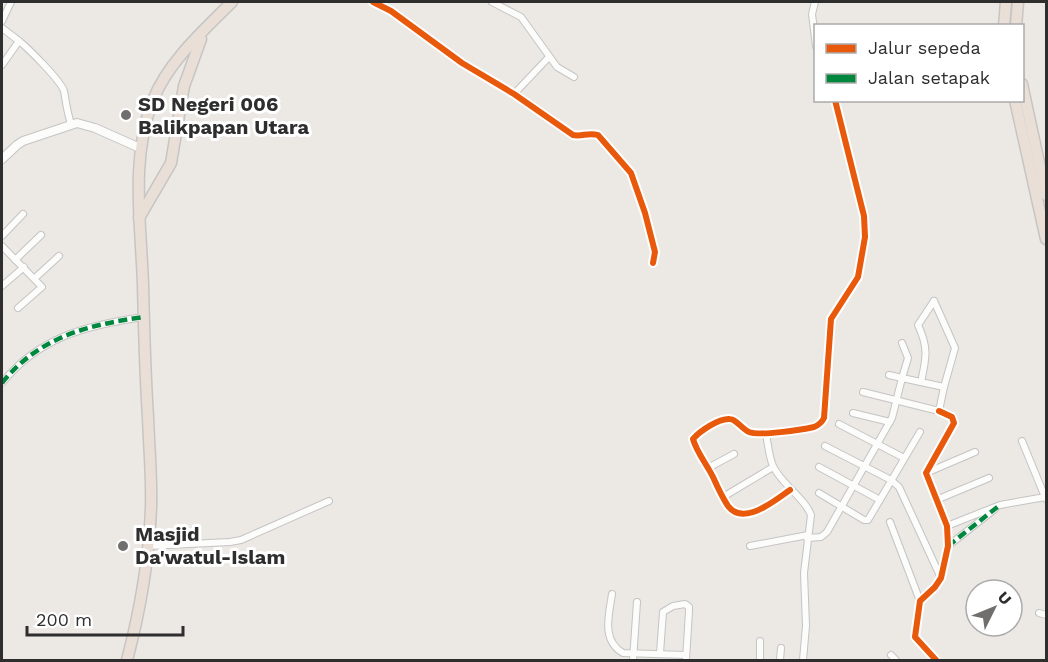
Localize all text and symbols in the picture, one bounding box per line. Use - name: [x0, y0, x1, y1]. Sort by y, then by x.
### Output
- legend: [814, 24, 1024, 102]
- text: Jalur sepeda: [868, 37, 981, 58]
- text: Jalan setapak: [868, 67, 990, 88]
- place label: SD Negeri 006 Balikpapan Utara: [138, 92, 309, 139]
- marker: SD Negeri 006 Balikpapan Utara: [119, 108, 133, 122]
- place label: Masjid Da'watul-Islam: [135, 522, 285, 569]
- marker: Masjid Da'watul-Islam: [116, 539, 130, 553]
- north arrow: [964, 578, 1024, 638]
- text: U: [994, 587, 1015, 609]
- scale bar: [27, 599, 183, 637]
- text: 200 m: [36, 609, 92, 630]

